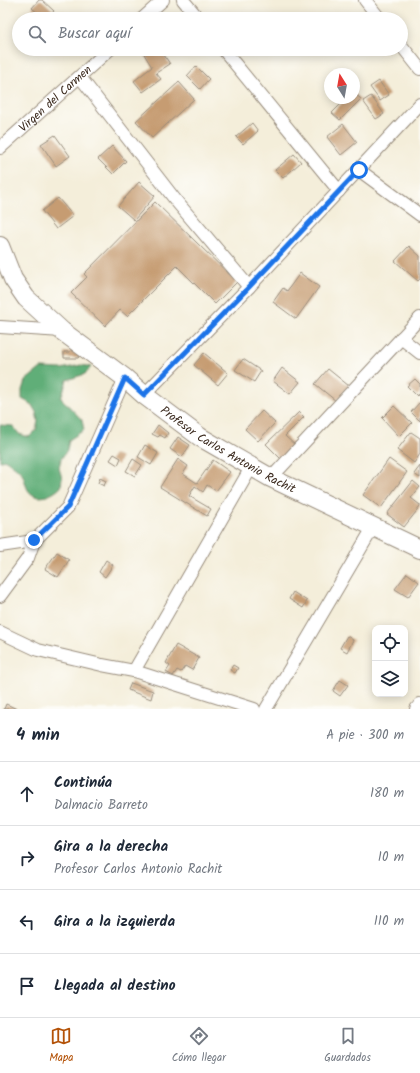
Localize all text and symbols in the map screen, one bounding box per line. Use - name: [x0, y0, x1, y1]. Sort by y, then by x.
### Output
- search box: [12, 12, 408, 56]
- text: Buscar aquí: [58, 22, 131, 46]
- icon: search: [26, 23, 48, 45]
- street label: Virgen del Carmen: [14, 60, 96, 137]
- north arrow: [324, 68, 360, 104]
- route start: [350, 161, 368, 179]
- street label: Profesor Carlos Antonio Rachit: [157, 401, 299, 498]
- route end: [25, 531, 43, 549]
- map controls: [372, 625, 408, 697]
- button: locate: [372, 625, 408, 661]
- button: layers: [372, 661, 408, 697]
- text: 4 min: [16, 722, 60, 749]
- text: A pie · 300 m: [326, 725, 404, 746]
- text: Continúa: [54, 771, 112, 795]
- icon: ahead: [16, 783, 38, 805]
- text: 180 m: [370, 783, 404, 804]
- text: Dalmacio Barreto: [54, 795, 148, 816]
- text: Gira a la derecha: [54, 835, 168, 859]
- icon: right: [16, 847, 38, 869]
- text: 10 m: [378, 847, 404, 868]
- text: Profesor Carlos Antonio Rachit: [54, 859, 222, 880]
- text: Gira a la izquierda: [54, 910, 175, 934]
- icon: left: [16, 911, 38, 933]
- text: 110 m: [374, 911, 404, 932]
- text: Llegada al destino: [54, 974, 176, 998]
- icon: arrive: [16, 975, 38, 997]
- tab: Mapa: [49, 1025, 73, 1067]
- tab: Cómo llegar: [172, 1025, 226, 1067]
- tab: Guardados: [324, 1025, 371, 1067]

